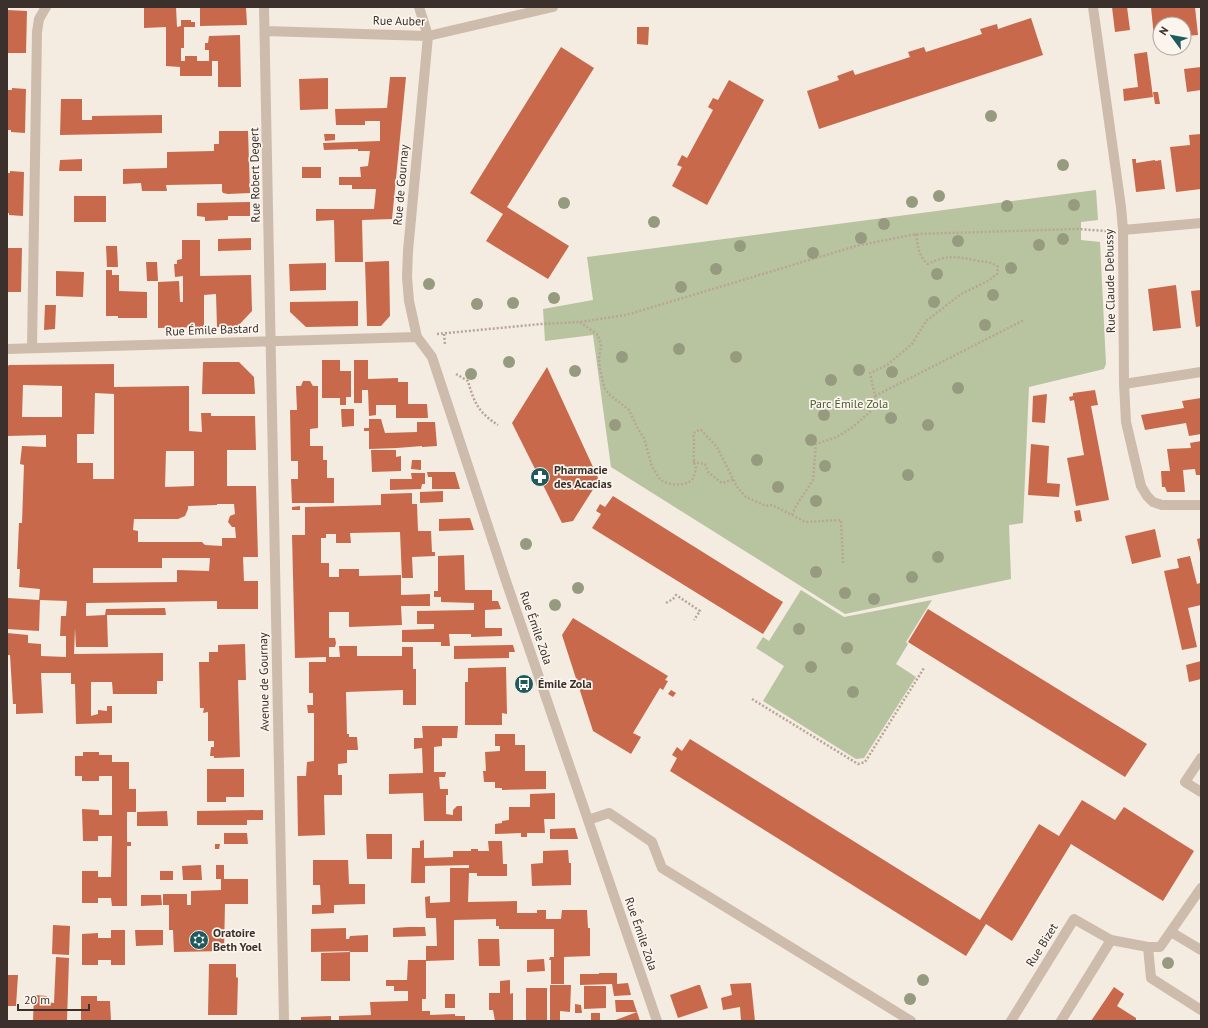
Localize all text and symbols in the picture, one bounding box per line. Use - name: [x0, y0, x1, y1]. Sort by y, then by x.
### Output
- street label: Rue Auber: [373, 13, 425, 28]
- north arrow: [1152, 16, 1192, 56]
- text: N: [1156, 24, 1171, 37]
- street label: Rue Robert Degert: [246, 127, 263, 223]
- street label: Rue de Gournay: [390, 144, 412, 226]
- street label: Rue Claude Debussy: [1101, 229, 1118, 333]
- street label: Rue Émile Bastard: [165, 320, 259, 339]
- park label: Parc Émile Zola: [810, 396, 888, 411]
- place label: Pharmacie des Acacias: [554, 462, 612, 491]
- pharmacy icon: Pharmacie des Acacias: [529, 466, 551, 488]
- street label: Rue Émile Zola: [517, 589, 556, 667]
- street label: Avenue de Gournay: [255, 632, 272, 732]
- bus stop icon: Émile Zola: [513, 673, 535, 695]
- place label: Émile Zola: [538, 676, 592, 691]
- street label: Rue Émile Zola: [622, 895, 661, 973]
- street label: Rue Bizet: [1022, 920, 1061, 969]
- place label: Oratoire Beth Yoel: [213, 925, 262, 954]
- synagogue icon: Oratoire Beth Yoel: [188, 929, 210, 951]
- scale bar: [18, 986, 89, 1012]
- text: 20 m: [24, 992, 50, 1007]

